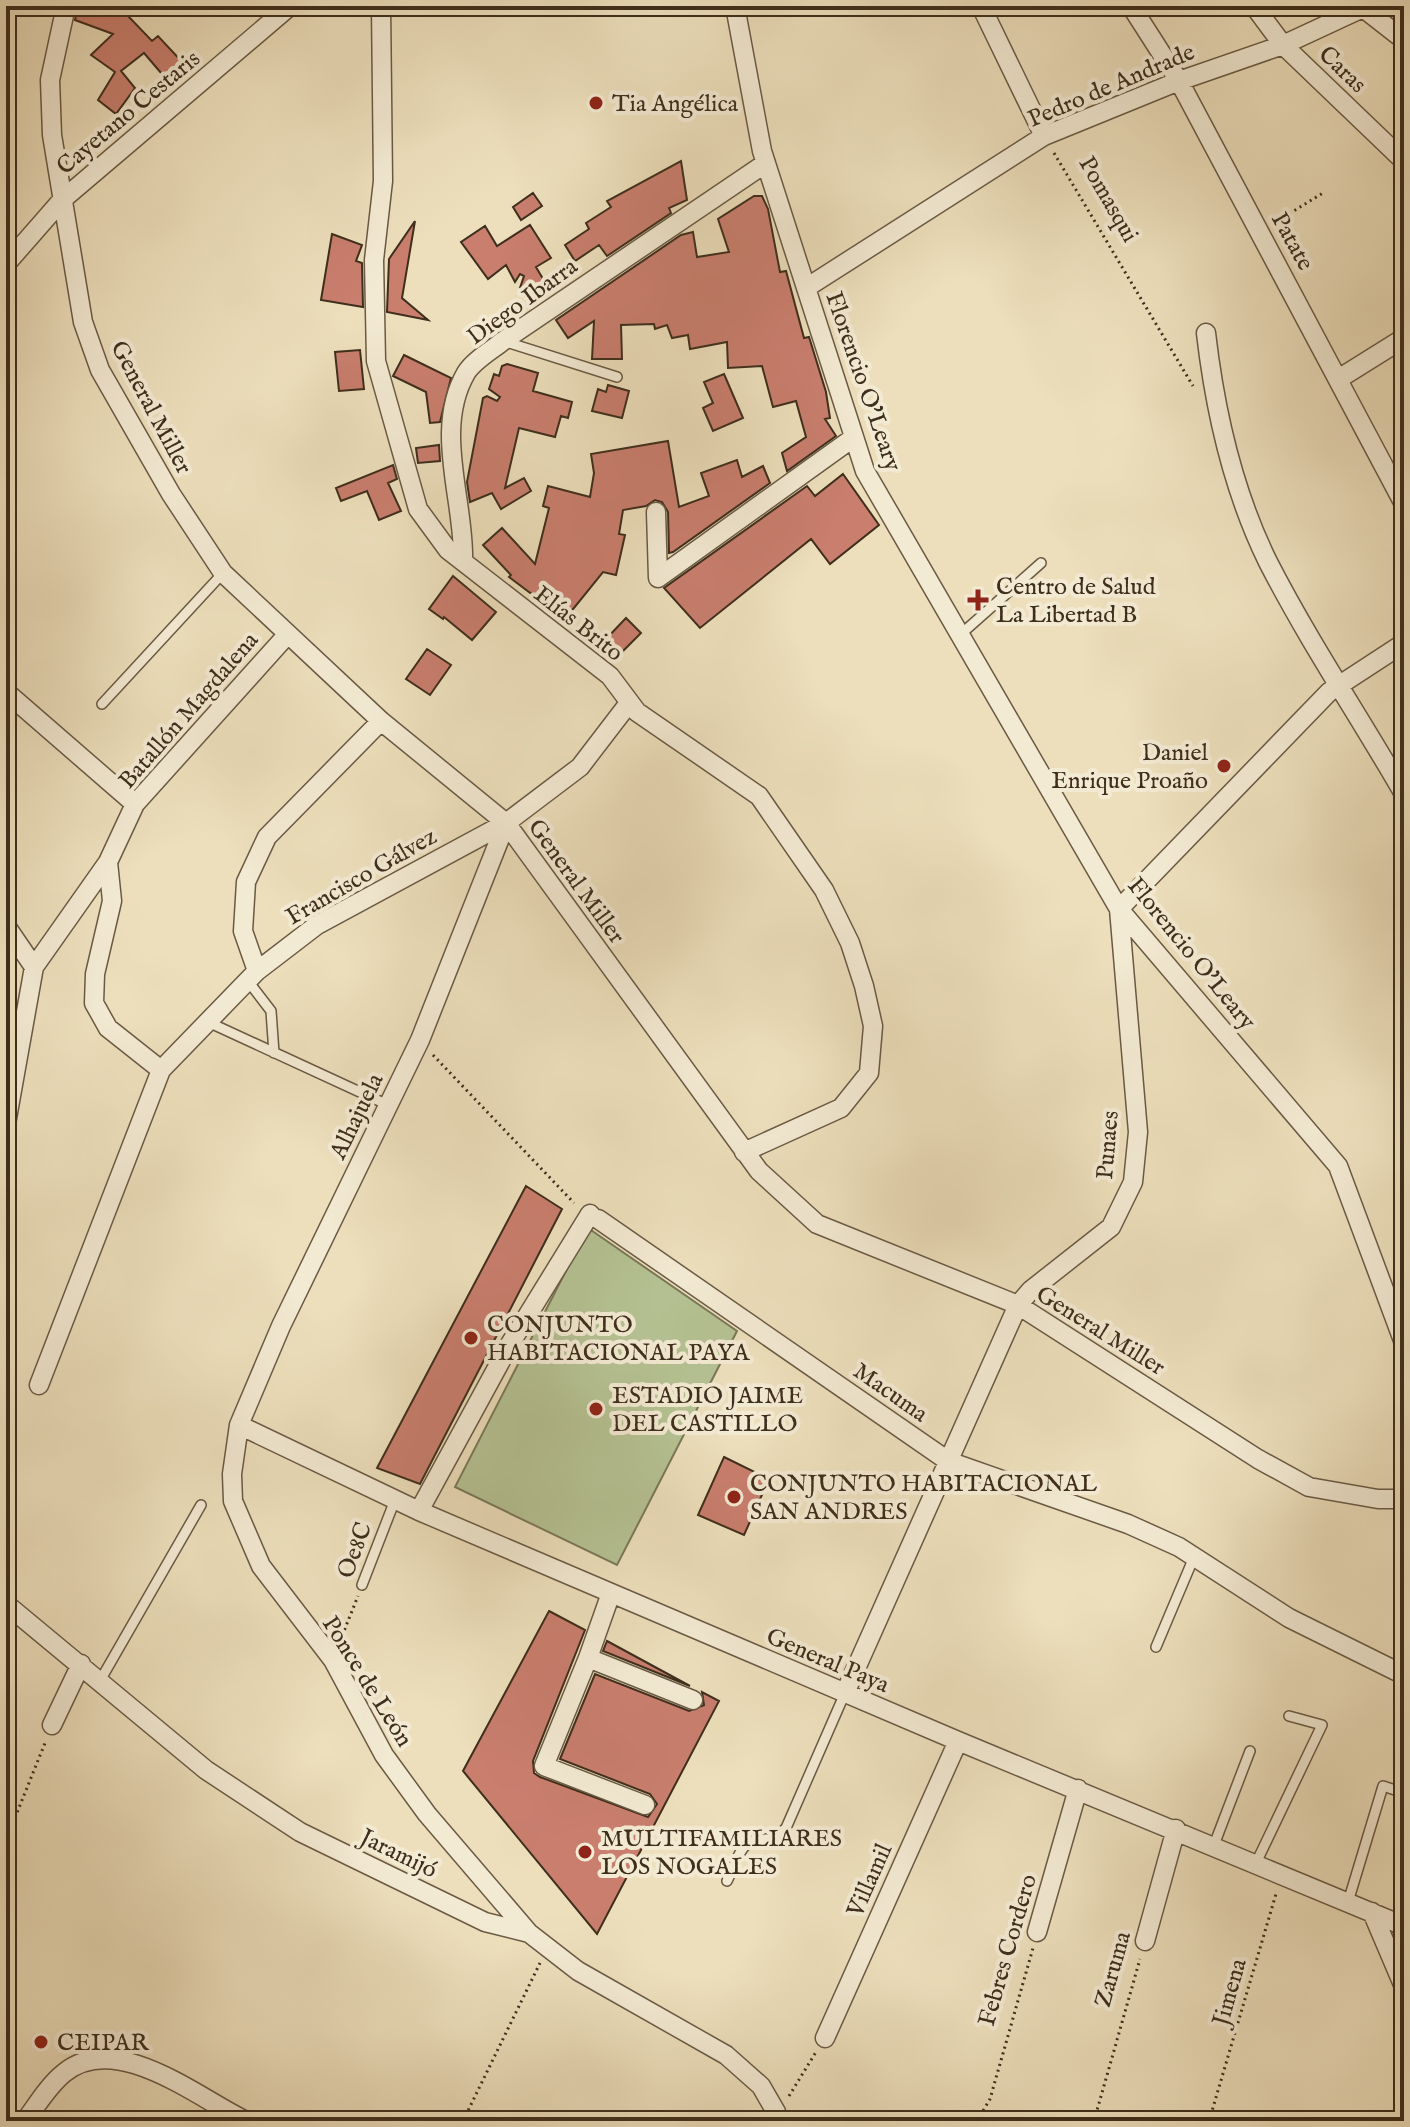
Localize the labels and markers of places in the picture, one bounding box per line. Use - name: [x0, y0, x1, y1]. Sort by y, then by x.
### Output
- place label: Tia Angélica: [612, 89, 739, 120]
- marker: Tia Angélica: [587, 94, 605, 112]
- place label: Centro de Salud La Libertad B: [996, 572, 1156, 631]
- marker: Centro de Salud La Libertad B: [967, 589, 989, 611]
- place label: Daniel Enrique Proaño: [1051, 738, 1208, 797]
- marker: Daniel Enrique Proaño: [1215, 757, 1233, 775]
- place label: CONJUNTO HABITACIONAL PAYA: [487, 1310, 750, 1369]
- marker: CONJUNTO HABITACIONAL PAYA: [462, 1329, 480, 1347]
- place label: ESTADIO JAIME DEL CASTILLO: [612, 1381, 803, 1440]
- marker: ESTADIO JAIME DEL CASTILLO: [587, 1400, 605, 1418]
- place label: CONJUNTO HABITACIONAL SAN ANDRES: [750, 1469, 1098, 1528]
- marker: CONJUNTO HABITACIONAL SAN ANDRES: [725, 1488, 743, 1506]
- place label: MULTIFAMILIARES LOS NOGALES: [601, 1824, 842, 1883]
- marker: MULTIFAMILIARES LOS NOGALES: [576, 1843, 594, 1861]
- place label: CEIPAR: [57, 2028, 150, 2059]
- marker: CEIPAR: [32, 2033, 50, 2051]

